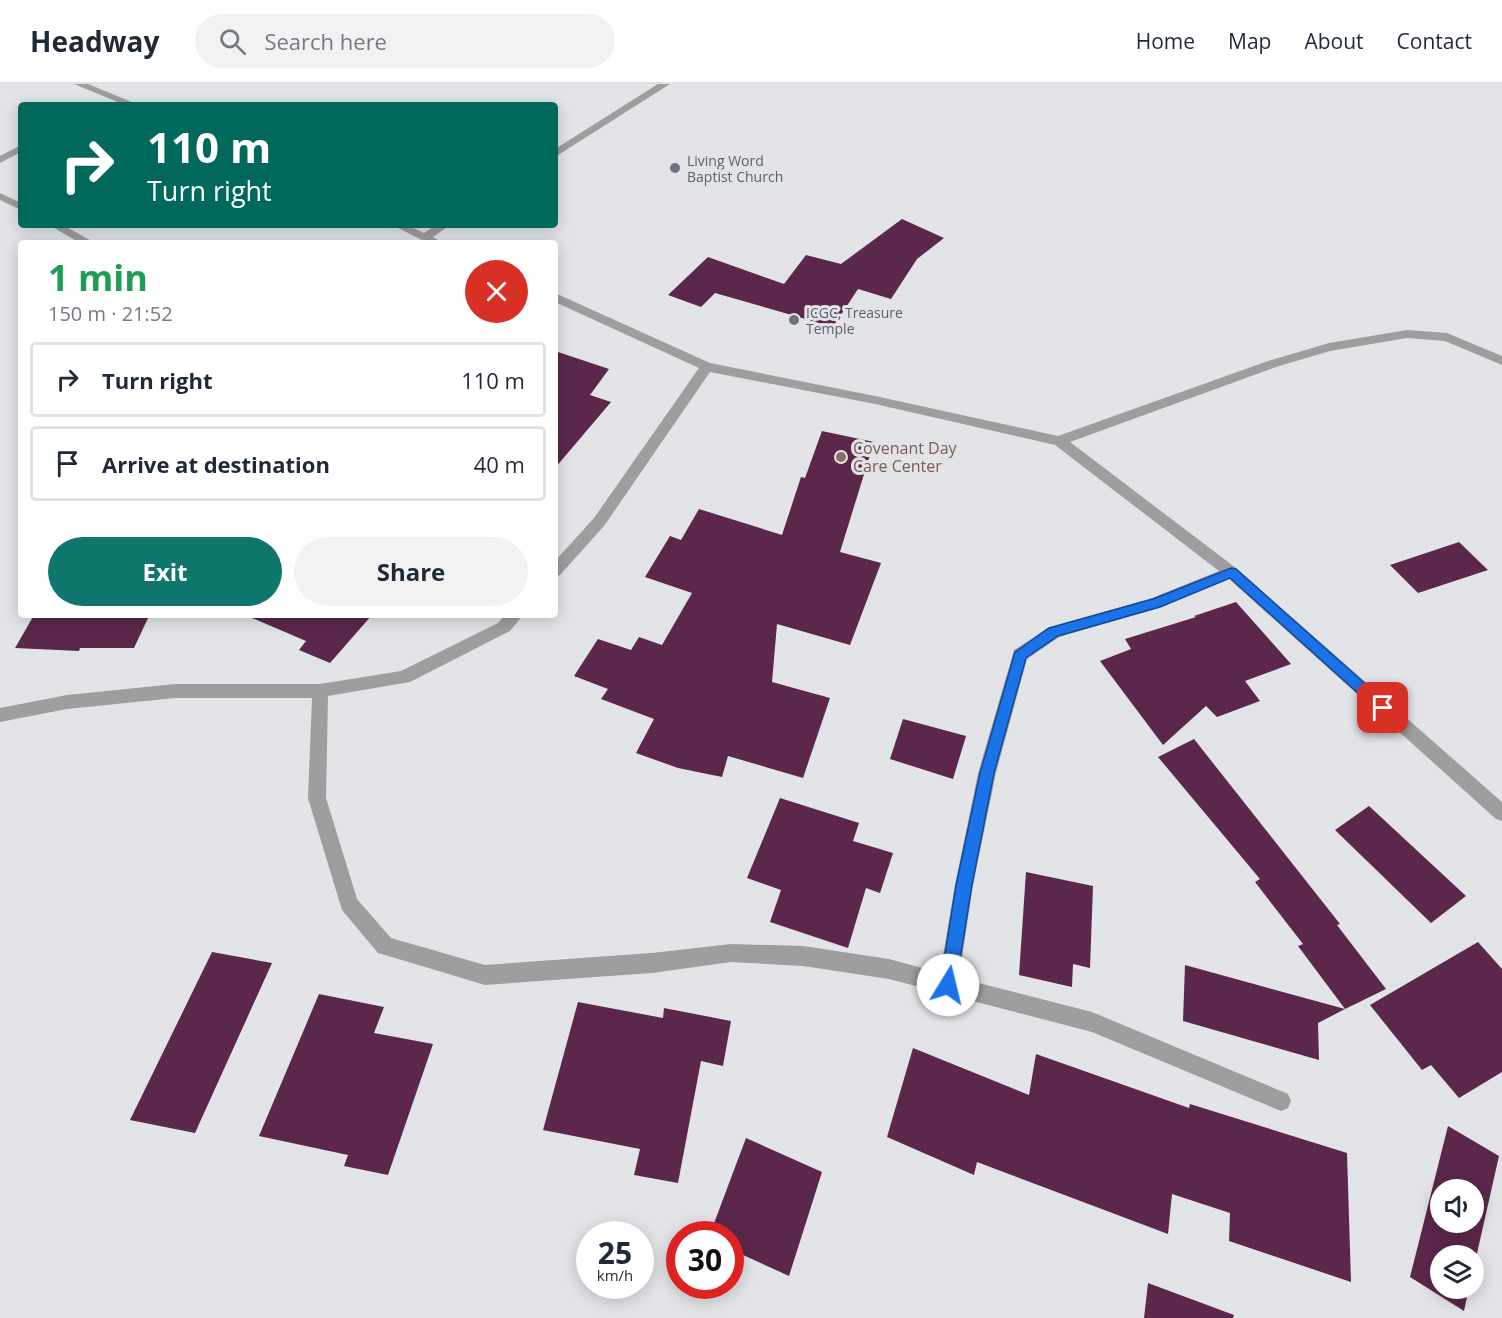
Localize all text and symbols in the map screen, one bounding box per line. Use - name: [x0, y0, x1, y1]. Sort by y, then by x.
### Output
- search box: [195, 14, 615, 68]
- text: Headway: [30, 22, 159, 60]
- icon: search: [216, 25, 249, 58]
- text: Search here: [264, 26, 387, 56]
- text: Home: [1136, 27, 1195, 55]
- text: Map: [1228, 27, 1271, 55]
- text: About: [1304, 27, 1364, 55]
- text: Contact: [1397, 27, 1472, 55]
- text: 110 m: [147, 118, 271, 175]
- icon: right: [48, 126, 126, 204]
- place label: Living Word Baptist Church: [687, 151, 783, 186]
- marker: Living Word Baptist Church: [668, 161, 682, 175]
- text: Turn right: [147, 172, 272, 209]
- text: 1 min: [48, 253, 148, 302]
- button: close: [465, 260, 528, 323]
- text: 150 m · 21:52: [48, 300, 173, 327]
- place label: ICGC, Treasure Temple: [806, 303, 903, 338]
- marker: ICGC, Treasure Temple: [787, 313, 801, 327]
- icon: right: [51, 363, 84, 396]
- text: Turn right: [102, 365, 213, 395]
- text: 110 m: [461, 365, 525, 395]
- place label: Covenant Day Care Center: [853, 437, 958, 477]
- icon: arrive: [51, 447, 84, 480]
- text: Arrive at destination: [102, 449, 330, 479]
- text: 40 m: [474, 449, 525, 479]
- marker: Covenant Day Care Center: [834, 450, 848, 464]
- button: Exit: [48, 537, 282, 606]
- button: Share: [294, 537, 528, 606]
- pin: [1357, 682, 1408, 733]
- icon: arrive: [1366, 691, 1399, 724]
- position arrow: [916, 953, 980, 1017]
- map controls: [1430, 1179, 1484, 1299]
- button: sound: [1430, 1179, 1484, 1233]
- speed limit sign: 30: [666, 1221, 744, 1299]
- text: 25: [598, 1232, 632, 1273]
- button: layers: [1430, 1245, 1484, 1299]
- text: km/h: [597, 1265, 633, 1285]

